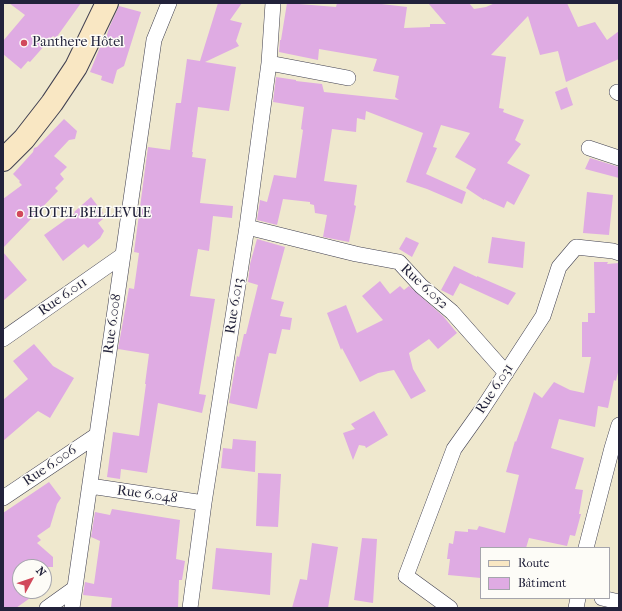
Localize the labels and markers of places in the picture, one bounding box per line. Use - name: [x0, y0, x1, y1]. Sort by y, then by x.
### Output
- place label: Panthere Hôtel: [32, 35, 124, 51]
- marker: Panthere Hôtel: [19, 38, 29, 48]
- place label: HOTEL BELLEVUE: [28, 206, 151, 222]
- marker: HOTEL BELLEVUE: [15, 209, 25, 219]

